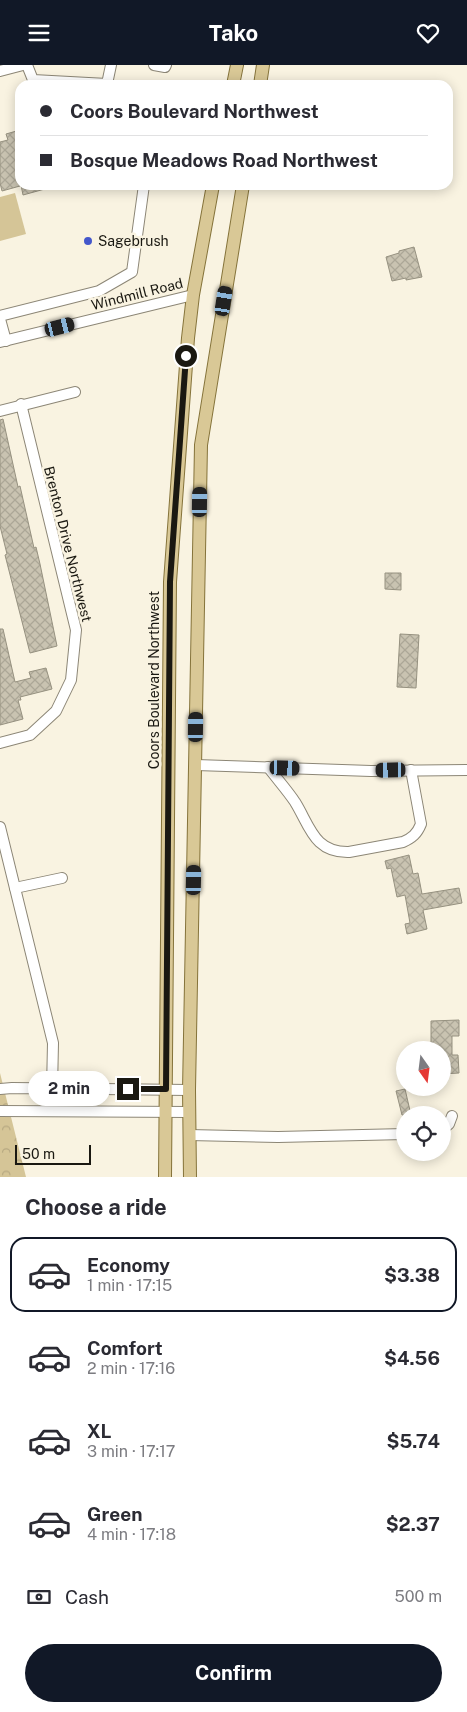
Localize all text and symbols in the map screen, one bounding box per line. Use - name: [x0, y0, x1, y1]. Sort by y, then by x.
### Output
- icon: menu: [25, 19, 53, 47]
- icon: heart: [414, 19, 442, 47]
- text: Tako: [209, 20, 258, 46]
- text: Coors Boulevard Northwest: [70, 100, 319, 122]
- text: Bosque Meadows Road Northwest: [70, 149, 378, 171]
- place label: Sagebrush: [98, 233, 169, 249]
- marker: Sagebrush: [82, 235, 94, 247]
- street label: Windmill Road: [89, 275, 185, 313]
- car: [214, 285, 233, 317]
- car: [43, 316, 76, 338]
- route start: [175, 345, 197, 367]
- street label: Brenton Drive Northwest: [41, 464, 95, 624]
- car: [192, 487, 207, 517]
- street label: Coors Boulevard Northwest: [146, 591, 162, 769]
- car: [188, 712, 203, 742]
- car: [269, 760, 300, 776]
- car: [375, 762, 406, 778]
- car: [186, 865, 201, 895]
- north arrow: [396, 1041, 451, 1096]
- map controls: [396, 1041, 451, 1161]
- callout: 2 min: [28, 1071, 110, 1107]
- route end: [117, 1078, 139, 1100]
- text: 2 min: [48, 1079, 90, 1098]
- button: locate: [396, 1106, 451, 1161]
- scale bar: [15, 1142, 91, 1165]
- text: 50 m: [22, 1146, 55, 1162]
- text: Choose a ride: [25, 1194, 167, 1220]
- icon: car: [27, 1252, 72, 1297]
- text: Economy: [87, 1254, 170, 1276]
- text: $3.38: [384, 1264, 440, 1286]
- text: 1 min · 17:15: [87, 1276, 172, 1295]
- icon: car: [27, 1335, 72, 1380]
- text: Comfort: [87, 1337, 163, 1359]
- text: $4.56: [384, 1347, 440, 1369]
- text: 2 min · 17:16: [87, 1359, 175, 1378]
- icon: car: [27, 1418, 72, 1463]
- text: XL: [87, 1420, 112, 1442]
- text: $5.74: [387, 1430, 440, 1452]
- text: 3 min · 17:17: [87, 1442, 175, 1461]
- icon: car: [27, 1501, 72, 1546]
- text: Green: [87, 1503, 142, 1525]
- text: $2.37: [386, 1513, 440, 1535]
- text: 4 min · 17:18: [87, 1525, 176, 1544]
- icon: cash: [25, 1583, 53, 1611]
- text: Cash: [65, 1586, 109, 1608]
- text: 500 m: [395, 1587, 442, 1606]
- button: Confirm: [25, 1644, 442, 1702]

